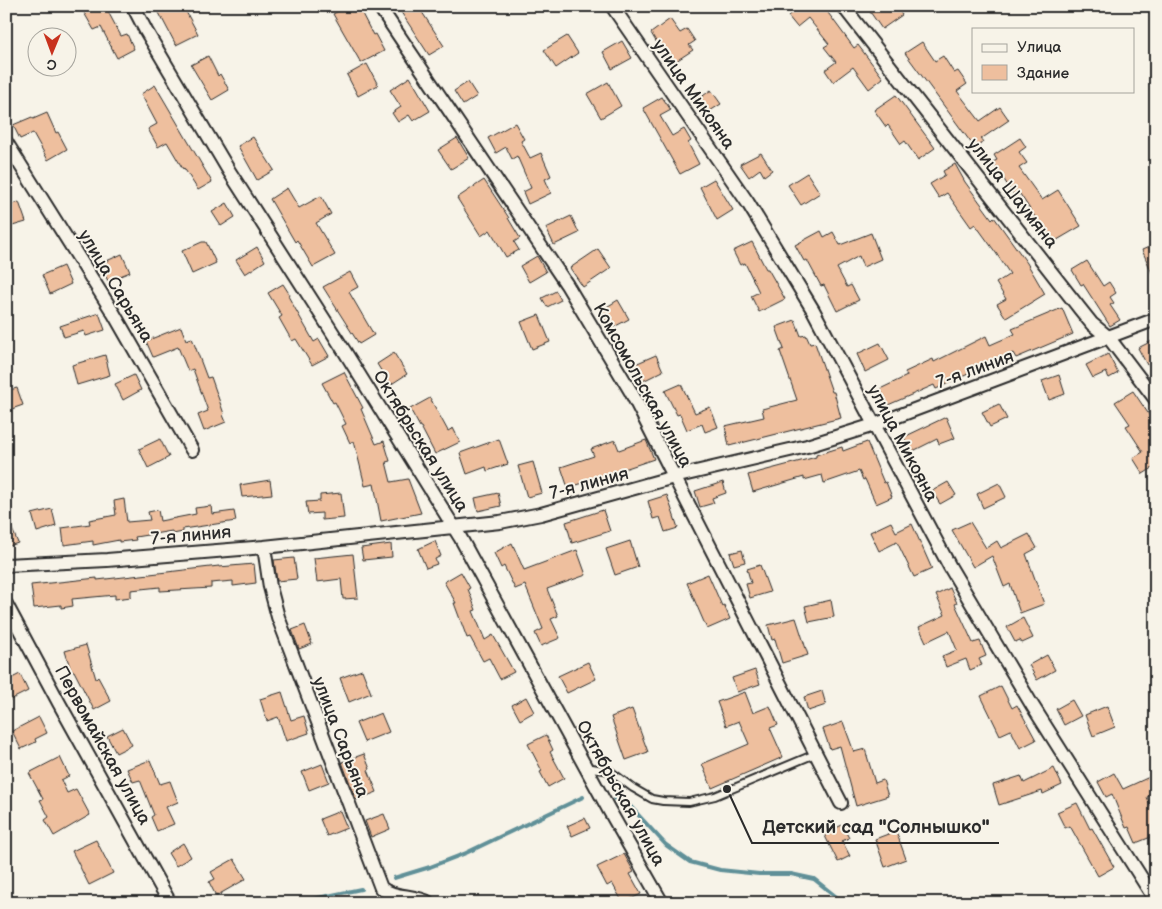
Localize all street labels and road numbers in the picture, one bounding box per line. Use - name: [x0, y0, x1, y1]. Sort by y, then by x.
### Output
- street label: улица Микояна: [648, 35, 739, 154]
- street label: улица Шаумяна: [963, 134, 1062, 253]
- street label: улица Сарьяна: [74, 226, 158, 347]
- street label: Комсомольская улица: [589, 299, 697, 471]
- street label: 7-я линия: [934, 346, 1017, 393]
- street label: Октябрьская улица: [368, 366, 473, 516]
- street label: улица Микояна: [863, 381, 942, 506]
- street label: 7-я линия: [547, 463, 631, 504]
- street label: 7-я линия: [150, 522, 232, 549]
- street label: Первомайская улица: [50, 662, 155, 829]
- street label: улица Сарьяна: [308, 674, 373, 801]
- street label: Октябрьская улица: [572, 717, 669, 870]

